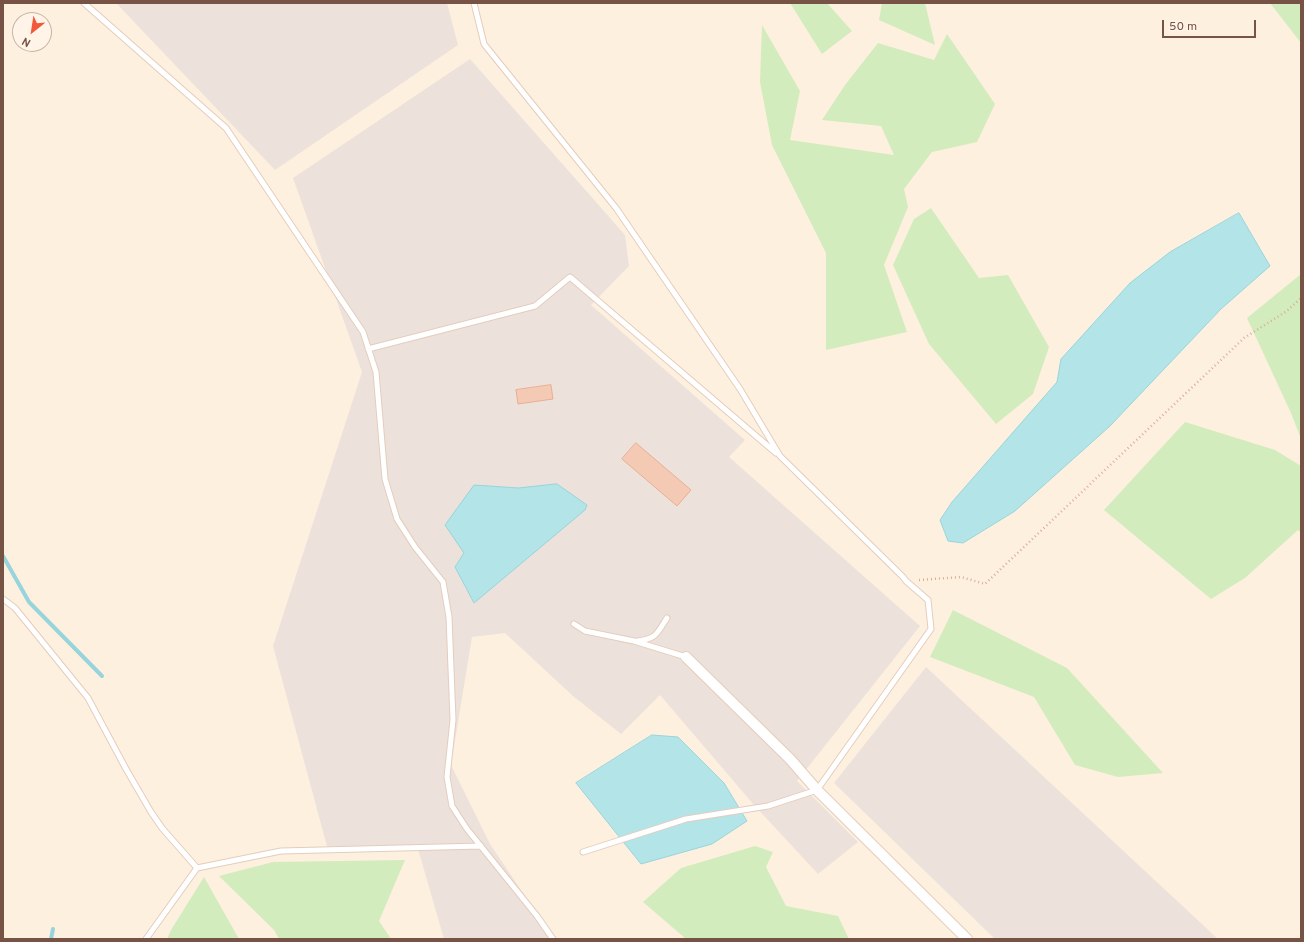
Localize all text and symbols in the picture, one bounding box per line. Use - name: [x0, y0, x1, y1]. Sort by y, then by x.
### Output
- north arrow: [12, 12, 52, 52]
- scale bar: [1164, 12, 1258, 38]
- text: 50 m: [1169, 19, 1197, 35]
- text: N: [20, 33, 33, 50]

